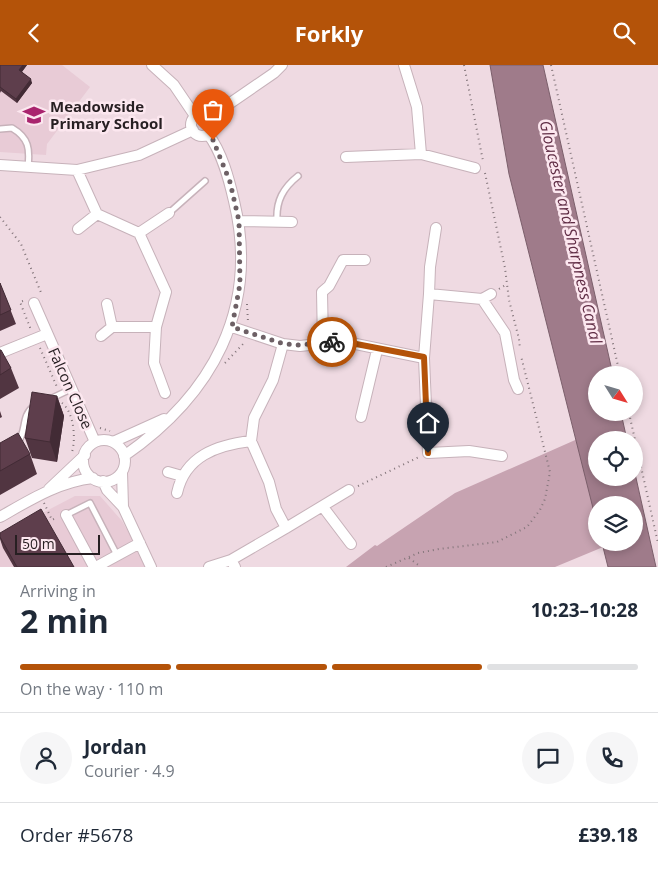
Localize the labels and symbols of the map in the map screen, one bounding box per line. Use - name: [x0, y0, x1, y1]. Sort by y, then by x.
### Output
- pin: [192, 89, 234, 140]
- place label: Meadowside Primary School: [50, 96, 163, 133]
- school or university icon: Meadowside Primary School: [21, 102, 47, 128]
- water label: Gloucester and Sharpness Canal: [535, 118, 608, 347]
- courier: [307, 317, 357, 367]
- street label: Falcon Close: [44, 344, 98, 432]
- north arrow: [588, 366, 642, 421]
- pin: [407, 402, 449, 453]
- scale bar: [15, 532, 100, 555]

